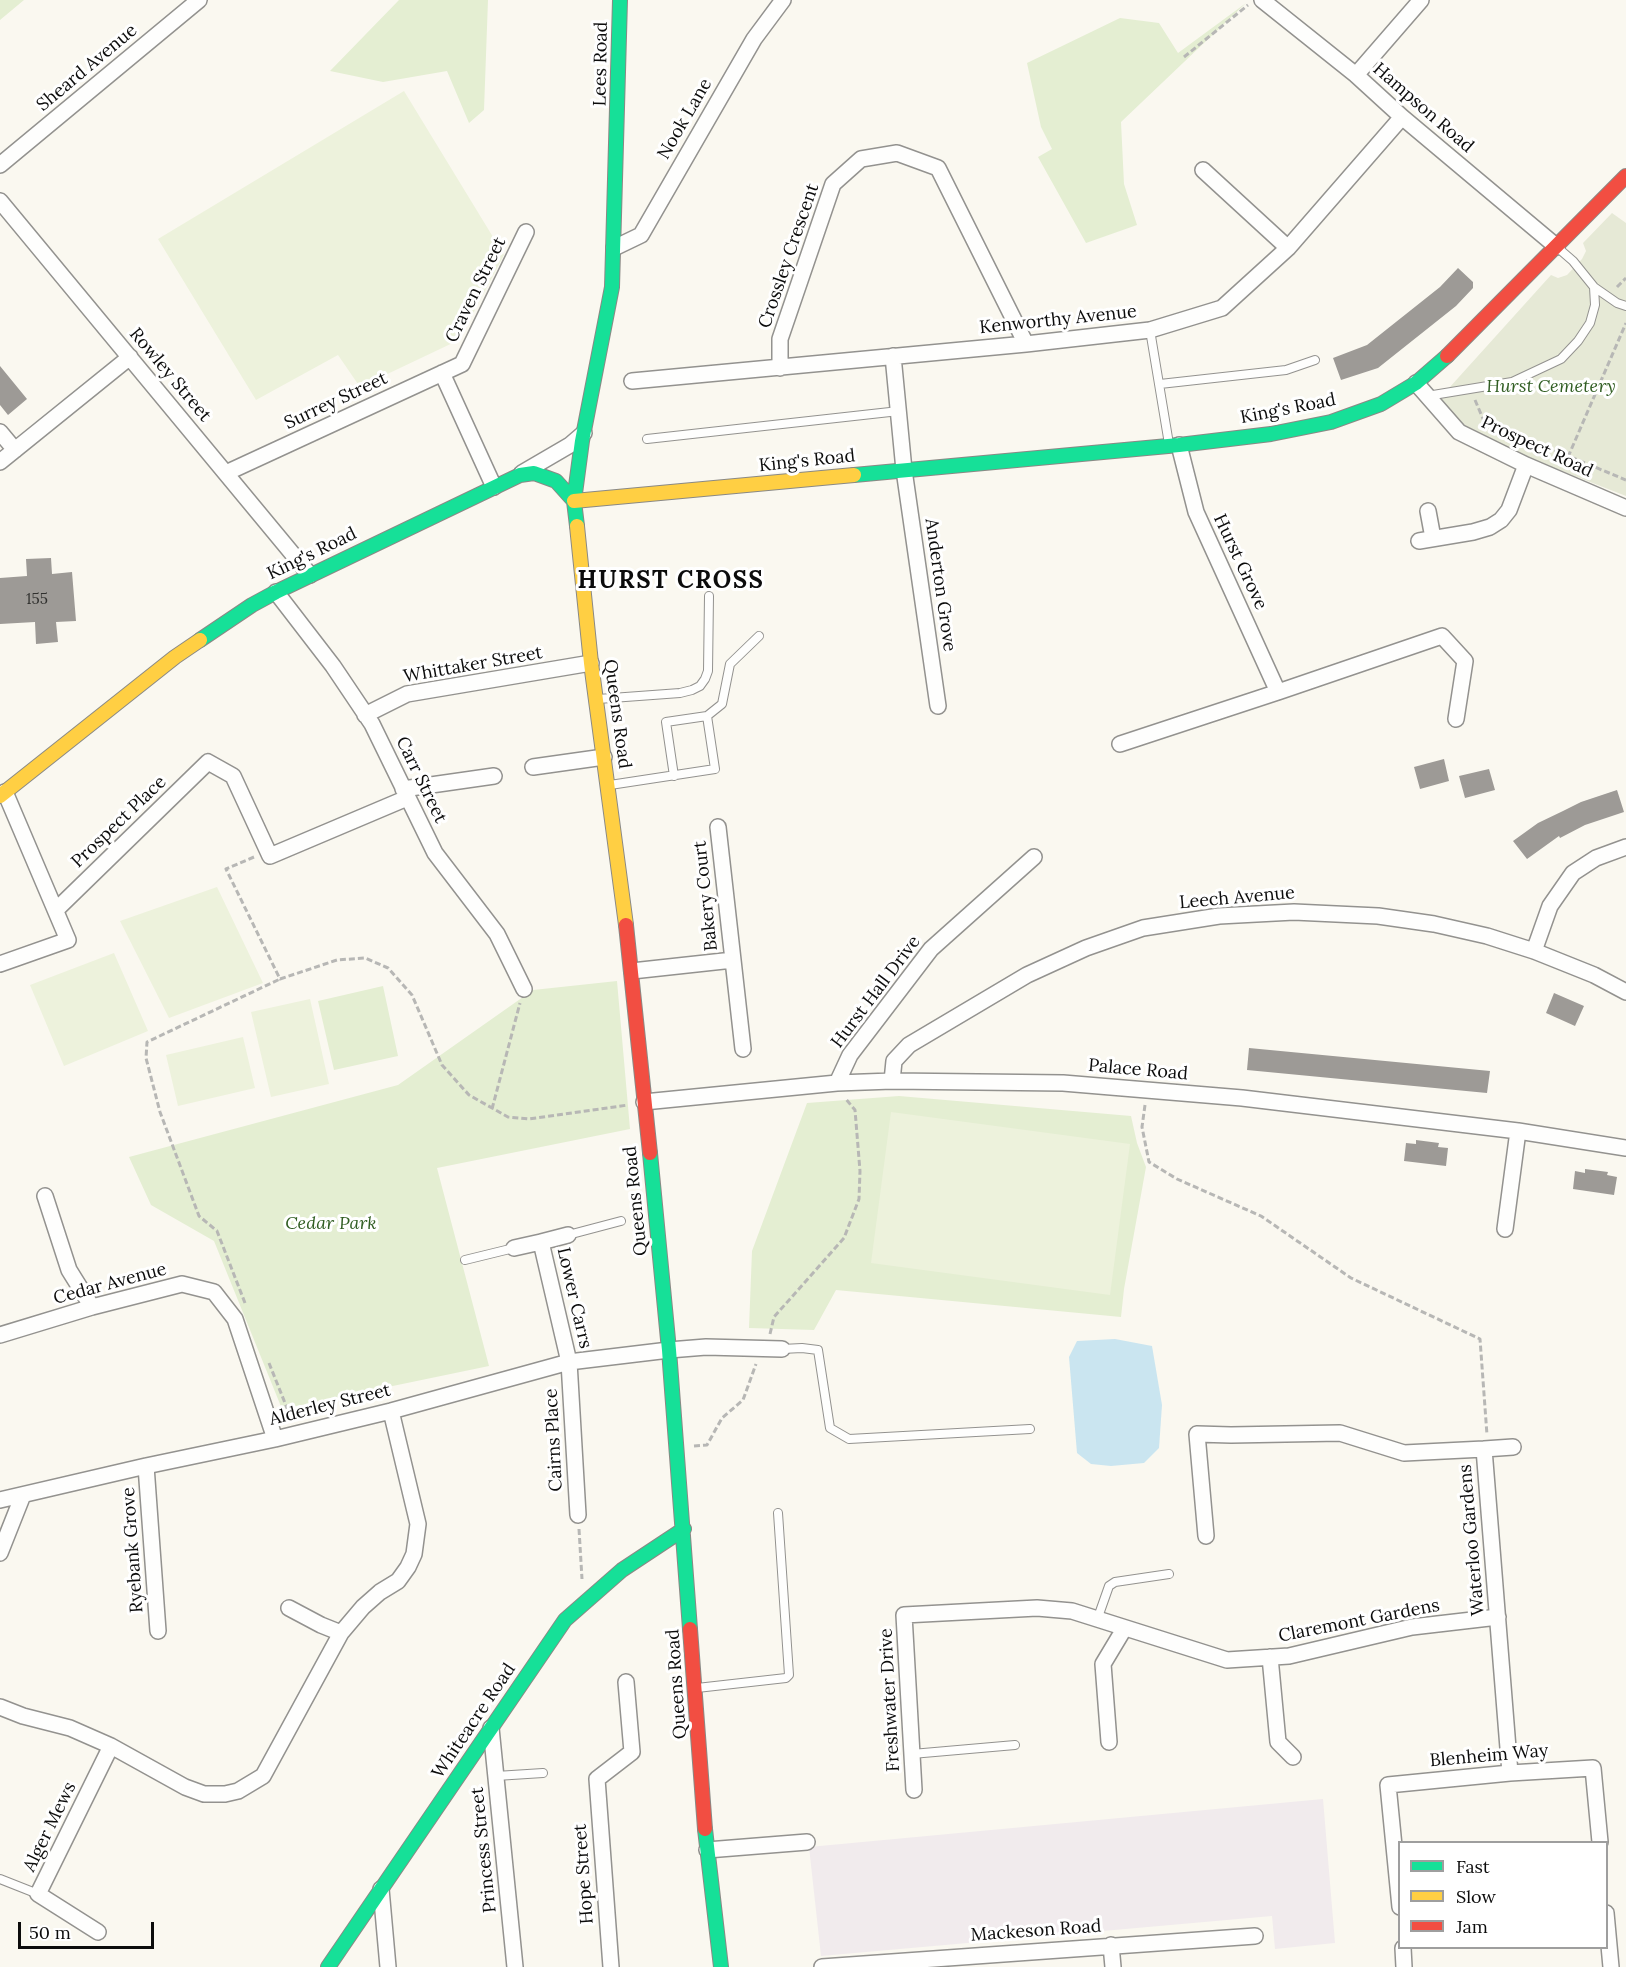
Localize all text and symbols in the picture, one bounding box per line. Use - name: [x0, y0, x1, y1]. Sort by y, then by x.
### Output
- street label: Sheard Avenue: [32, 20, 142, 116]
- street label: Lees Road: [589, 21, 613, 107]
- street label: Hampson Road: [1368, 58, 1478, 158]
- street label: Nook Lane: [653, 75, 717, 163]
- street label: Crossley Crescent: [754, 181, 824, 331]
- street label: Craven Street: [441, 234, 511, 346]
- street label: Kenworthy Avenue: [978, 301, 1138, 339]
- street label: Rowley Street: [125, 324, 215, 426]
- street label: Surrey Street: [281, 368, 391, 434]
- park label: Hurst Cemetery: [1486, 376, 1616, 398]
- street label: King's Road: [1238, 389, 1338, 429]
- street label: Prospect Road: [1478, 412, 1596, 482]
- street label: King's Road: [758, 445, 856, 477]
- street label: Hurst Grove: [1208, 511, 1272, 613]
- street label: Anderton Grove: [920, 517, 960, 653]
- street label: King's Road: [264, 523, 360, 585]
- district label: HURST CROSS: [578, 567, 764, 595]
- house number: 155: [26, 591, 48, 609]
- street label: Whittaker Street: [402, 642, 544, 688]
- street label: Queens Road: [599, 658, 635, 770]
- street label: Carr Street: [391, 733, 451, 827]
- street label: Prospect Place: [67, 771, 171, 873]
- street label: Bakery Court: [689, 840, 723, 952]
- street label: Leech Avenue: [1178, 882, 1296, 914]
- street label: Hurst Hall Drive: [827, 932, 925, 1052]
- street label: Palace Road: [1087, 1055, 1189, 1085]
- street label: Queens Road: [619, 1145, 653, 1257]
- park label: Cedar Park: [285, 1213, 377, 1235]
- street label: Lower Carrs: [552, 1245, 596, 1351]
- street label: Cedar Avenue: [51, 1259, 169, 1309]
- street label: Alderley Street: [267, 1379, 393, 1431]
- street label: Cairns Place: [541, 1388, 567, 1492]
- street label: Waterloo Gardens: [1455, 1463, 1489, 1617]
- street label: Ryebank Grove: [118, 1486, 148, 1614]
- street label: Claremont Gardens: [1277, 1595, 1441, 1647]
- street label: Queens Road: [662, 1628, 692, 1740]
- street label: Freshwater Drive: [875, 1628, 905, 1772]
- street label: Whiteacre Road: [428, 1659, 520, 1783]
- street label: Blenheim Way: [1429, 1740, 1549, 1772]
- street label: Alger Mews: [19, 1779, 81, 1875]
- street label: Princess Street: [467, 1786, 501, 1914]
- street label: Hope Street: [570, 1823, 598, 1925]
- legend: [1398, 1841, 1608, 1949]
- text: Fast: [1456, 1855, 1490, 1878]
- text: Slow: [1456, 1885, 1496, 1908]
- scale bar: [21, 1910, 158, 1948]
- text: Jam: [1456, 1915, 1488, 1938]
- street label: Mackeson Road: [970, 1916, 1102, 1946]
- text: 50 m: [29, 1921, 71, 1944]

